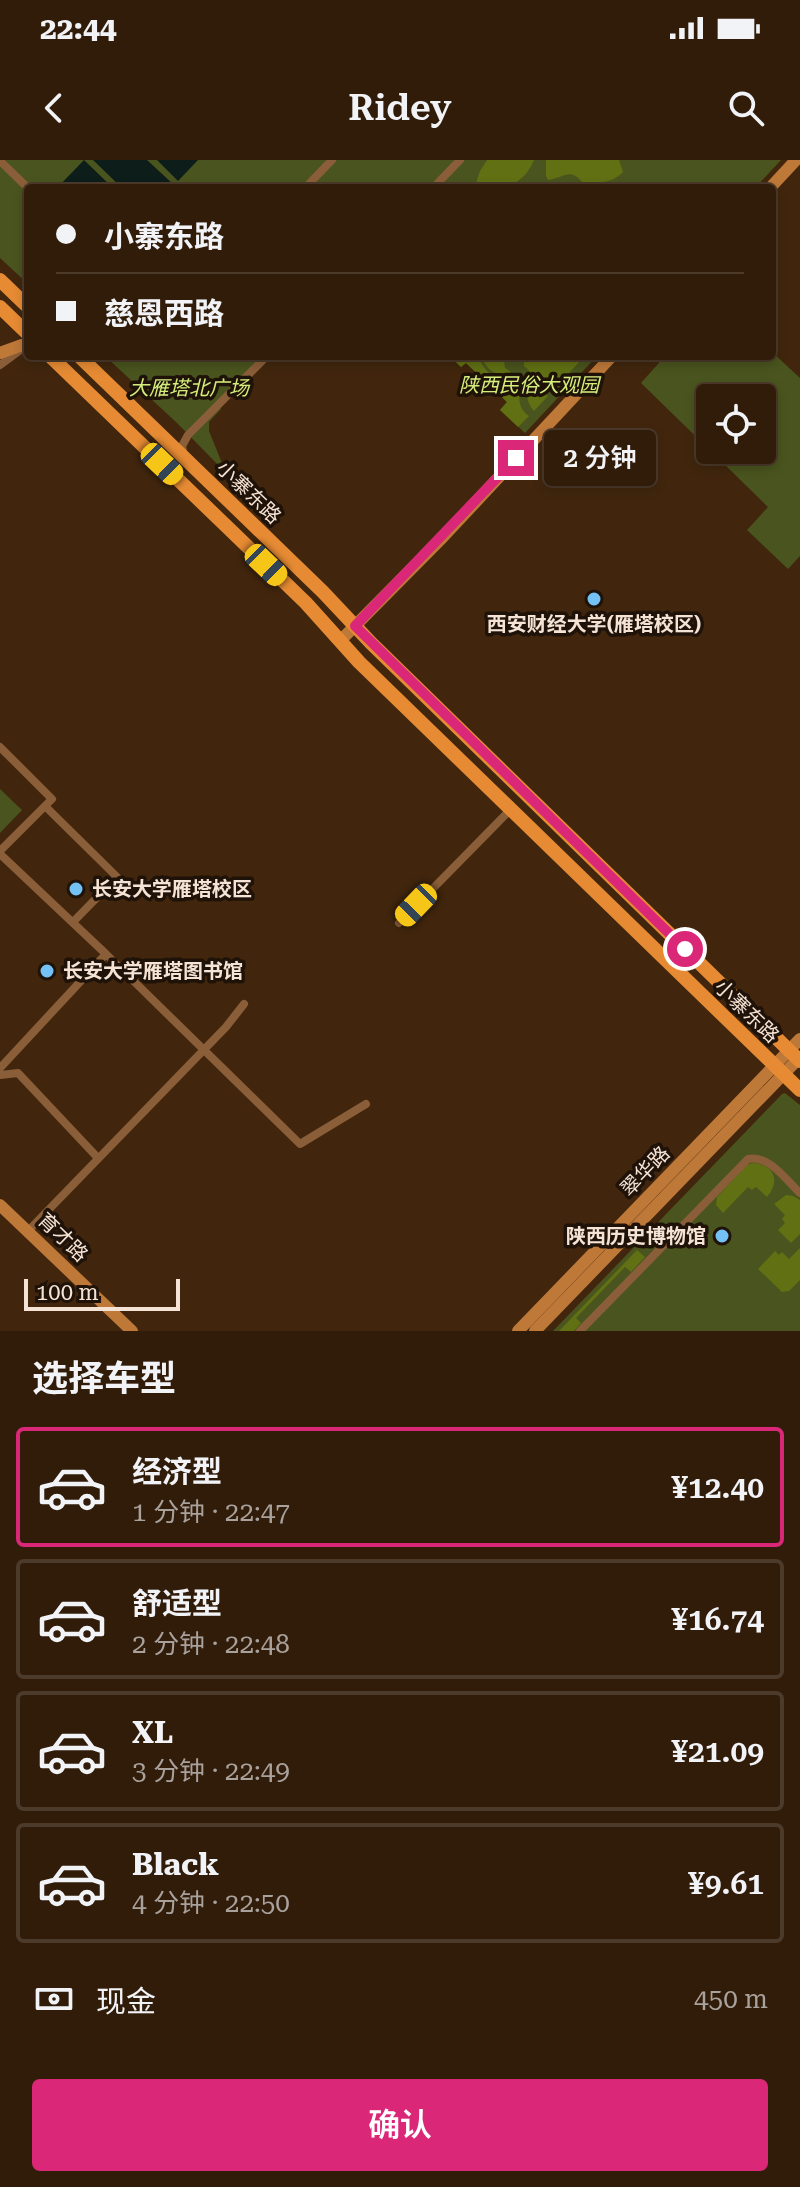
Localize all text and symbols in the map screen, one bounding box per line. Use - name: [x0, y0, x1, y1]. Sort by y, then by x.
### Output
- text: 22:44: [40, 11, 117, 46]
- icon: back: [32, 86, 76, 130]
- icon: search: [724, 86, 768, 130]
- text: Ridey: [348, 87, 452, 129]
- text: 小寨东路: [104, 219, 224, 254]
- text: 慈恩西路: [104, 296, 224, 331]
- park label: 陕西民俗大观园: [459, 373, 602, 397]
- park label: 大雁塔北广场: [129, 376, 251, 400]
- map controls: [696, 384, 776, 464]
- button: locate: [696, 384, 776, 464]
- callout: 2 分钟: [544, 430, 656, 486]
- car: [136, 439, 188, 489]
- route end: [498, 440, 534, 476]
- text: 2 分钟: [563, 443, 637, 473]
- street label: 小寨东路: [212, 456, 286, 528]
- car: [240, 540, 292, 590]
- marker: 西安财经大学(雁塔校区): [585, 590, 603, 608]
- place label: 西安财经大学(雁塔校区): [487, 612, 701, 636]
- place label: 长安大学雁塔校区: [92, 877, 252, 901]
- car: [391, 879, 441, 931]
- marker: 长安大学雁塔校区: [67, 880, 85, 898]
- route start: [667, 931, 703, 967]
- place label: 长安大学雁塔图书馆: [63, 959, 243, 983]
- marker: 长安大学雁塔图书馆: [38, 962, 56, 980]
- street label: 小寨东路: [710, 975, 784, 1047]
- street label: 翠华路: [616, 1141, 674, 1201]
- street label: 育才路: [33, 1208, 93, 1266]
- place label: 陕西历史博物馆: [566, 1224, 706, 1248]
- marker: 陕西历史博物馆: [713, 1227, 731, 1245]
- scale bar: [24, 1275, 180, 1311]
- text: 100 m: [36, 1280, 99, 1305]
- text: 选择车型: [32, 1358, 176, 1400]
- icon: car: [36, 1451, 108, 1523]
- text: 经济型: [132, 1454, 222, 1489]
- text: ¥12.40: [671, 1470, 764, 1505]
- text: 1 分钟 · 22:47: [132, 1497, 290, 1527]
- icon: car: [36, 1583, 108, 1655]
- text: 舒适型: [132, 1586, 222, 1621]
- text: ¥16.74: [671, 1602, 764, 1637]
- text: 2 分钟 · 22:48: [132, 1629, 290, 1659]
- icon: car: [36, 1715, 108, 1787]
- text: XL: [132, 1715, 173, 1750]
- text: ¥21.09: [671, 1734, 764, 1769]
- text: 3 分钟 · 22:49: [132, 1756, 290, 1786]
- icon: car: [36, 1847, 108, 1919]
- text: Black: [132, 1847, 219, 1882]
- text: ¥9.61: [688, 1866, 764, 1901]
- text: 4 分钟 · 22:50: [132, 1888, 290, 1918]
- icon: cash: [32, 1977, 76, 2021]
- text: 现金: [96, 1984, 156, 2019]
- text: 450 m: [694, 1984, 768, 2014]
- button: 确认: [32, 2079, 768, 2171]

